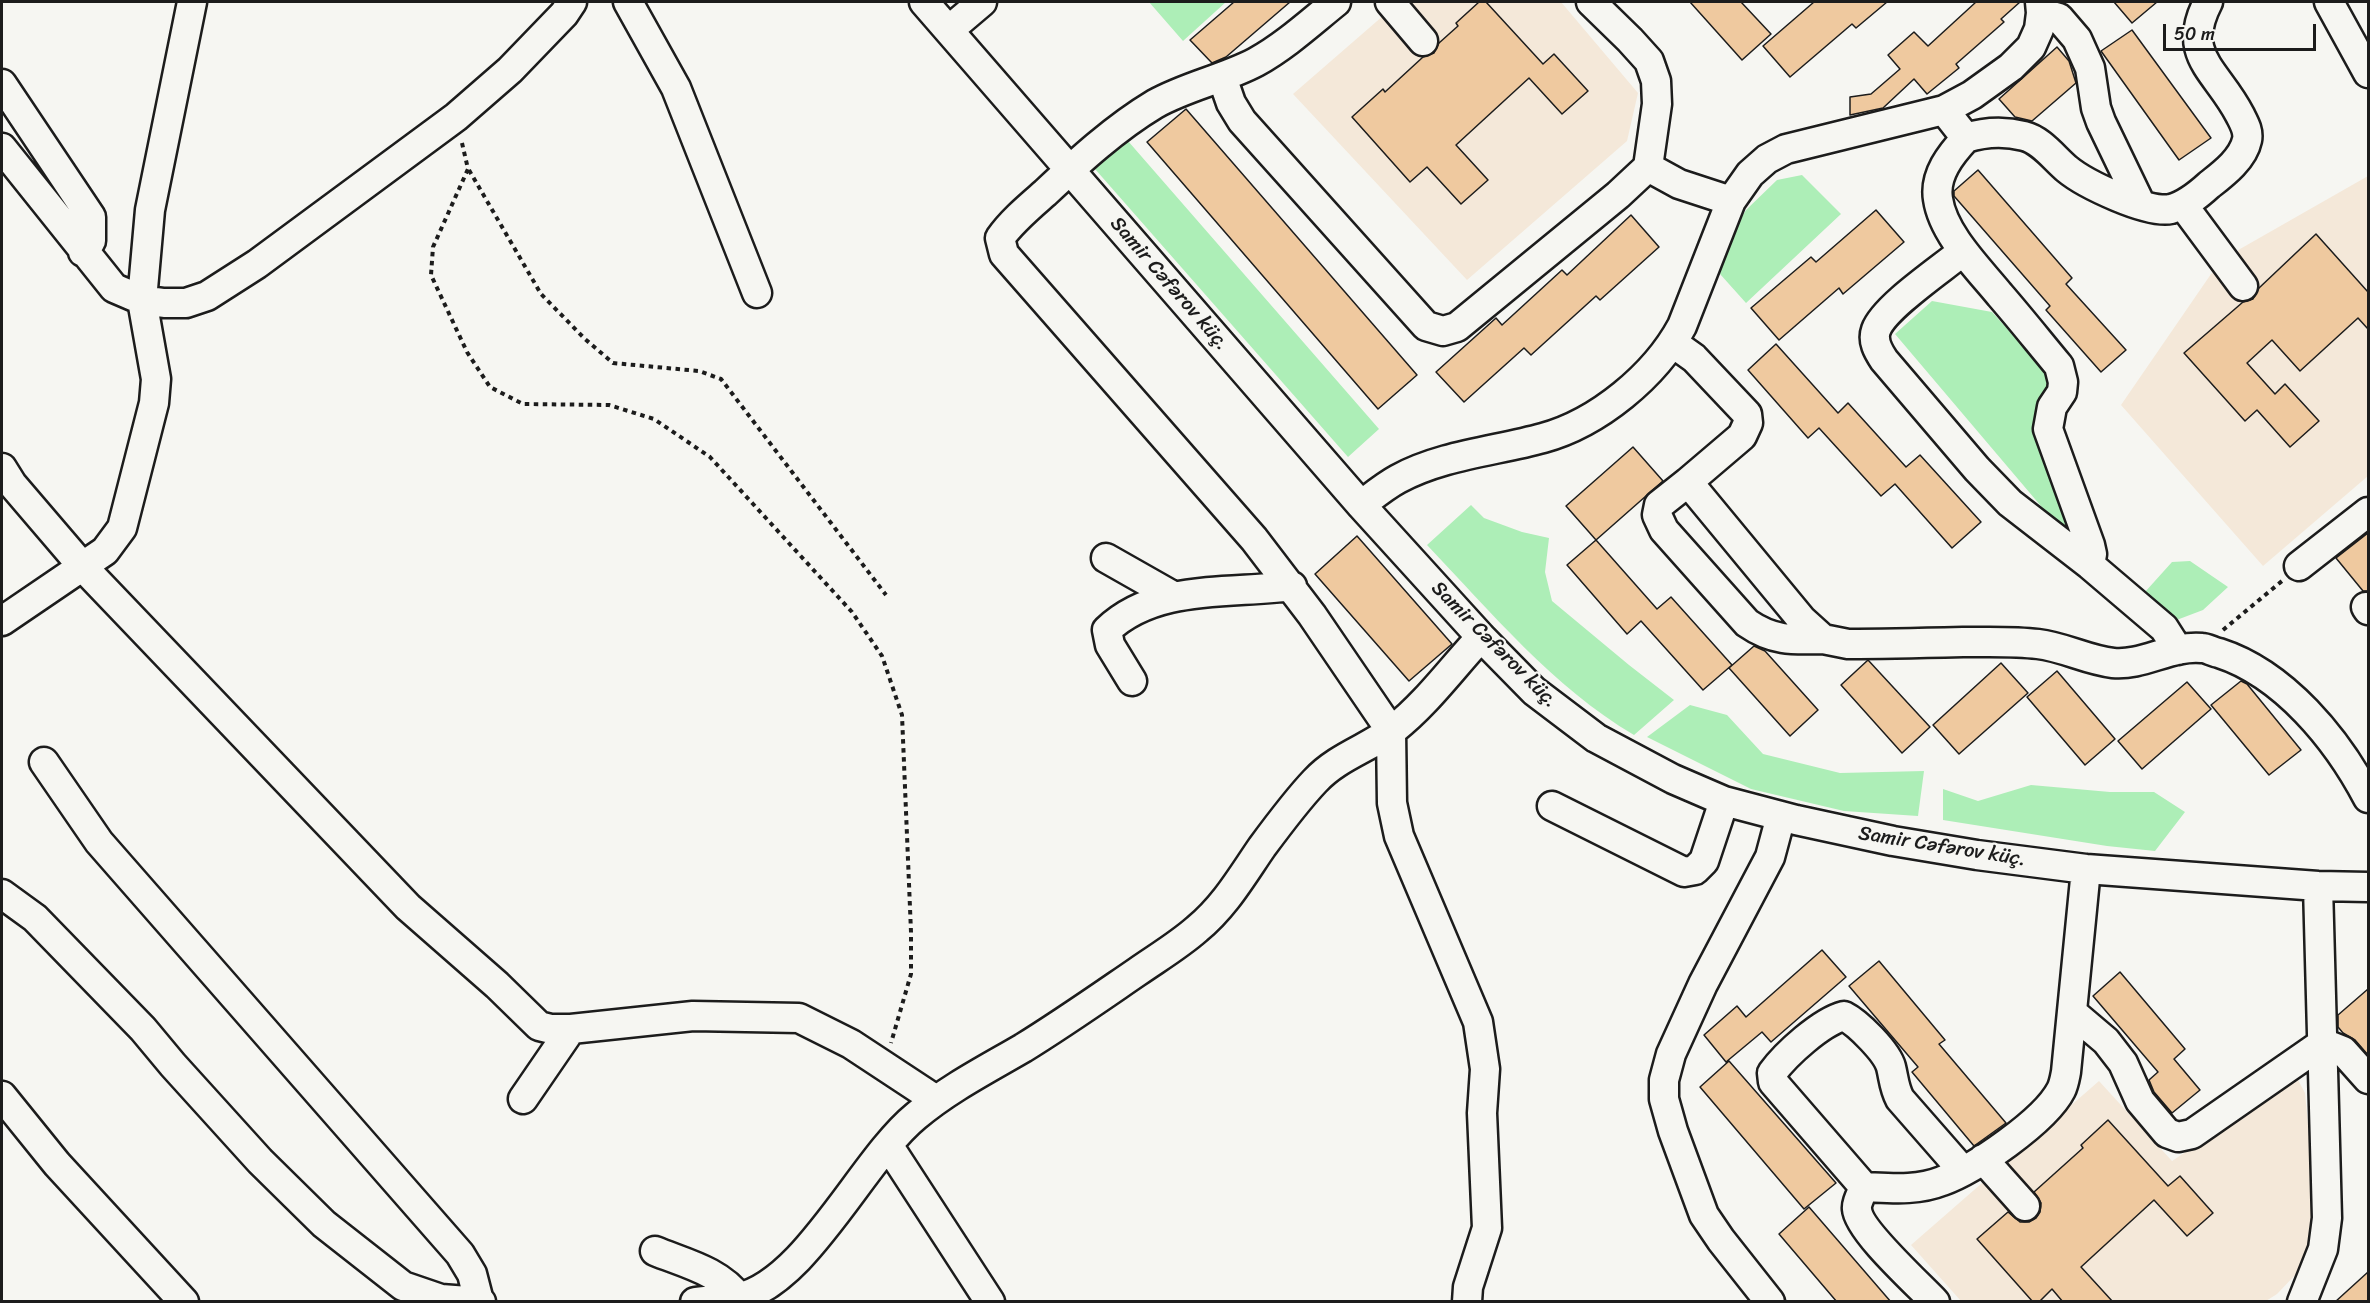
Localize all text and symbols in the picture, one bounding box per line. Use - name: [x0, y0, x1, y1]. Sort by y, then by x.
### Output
- scale bar: [2166, 12, 2319, 50]
- text: 50 m: [2174, 18, 2215, 50]
- street label: Samir Cəfərov küç.: [1105, 212, 1233, 356]
- street label: Samir Cəfərov küç.: [1426, 577, 1562, 713]
- street label: Samir Cəfərov küç.: [1857, 822, 2027, 872]

